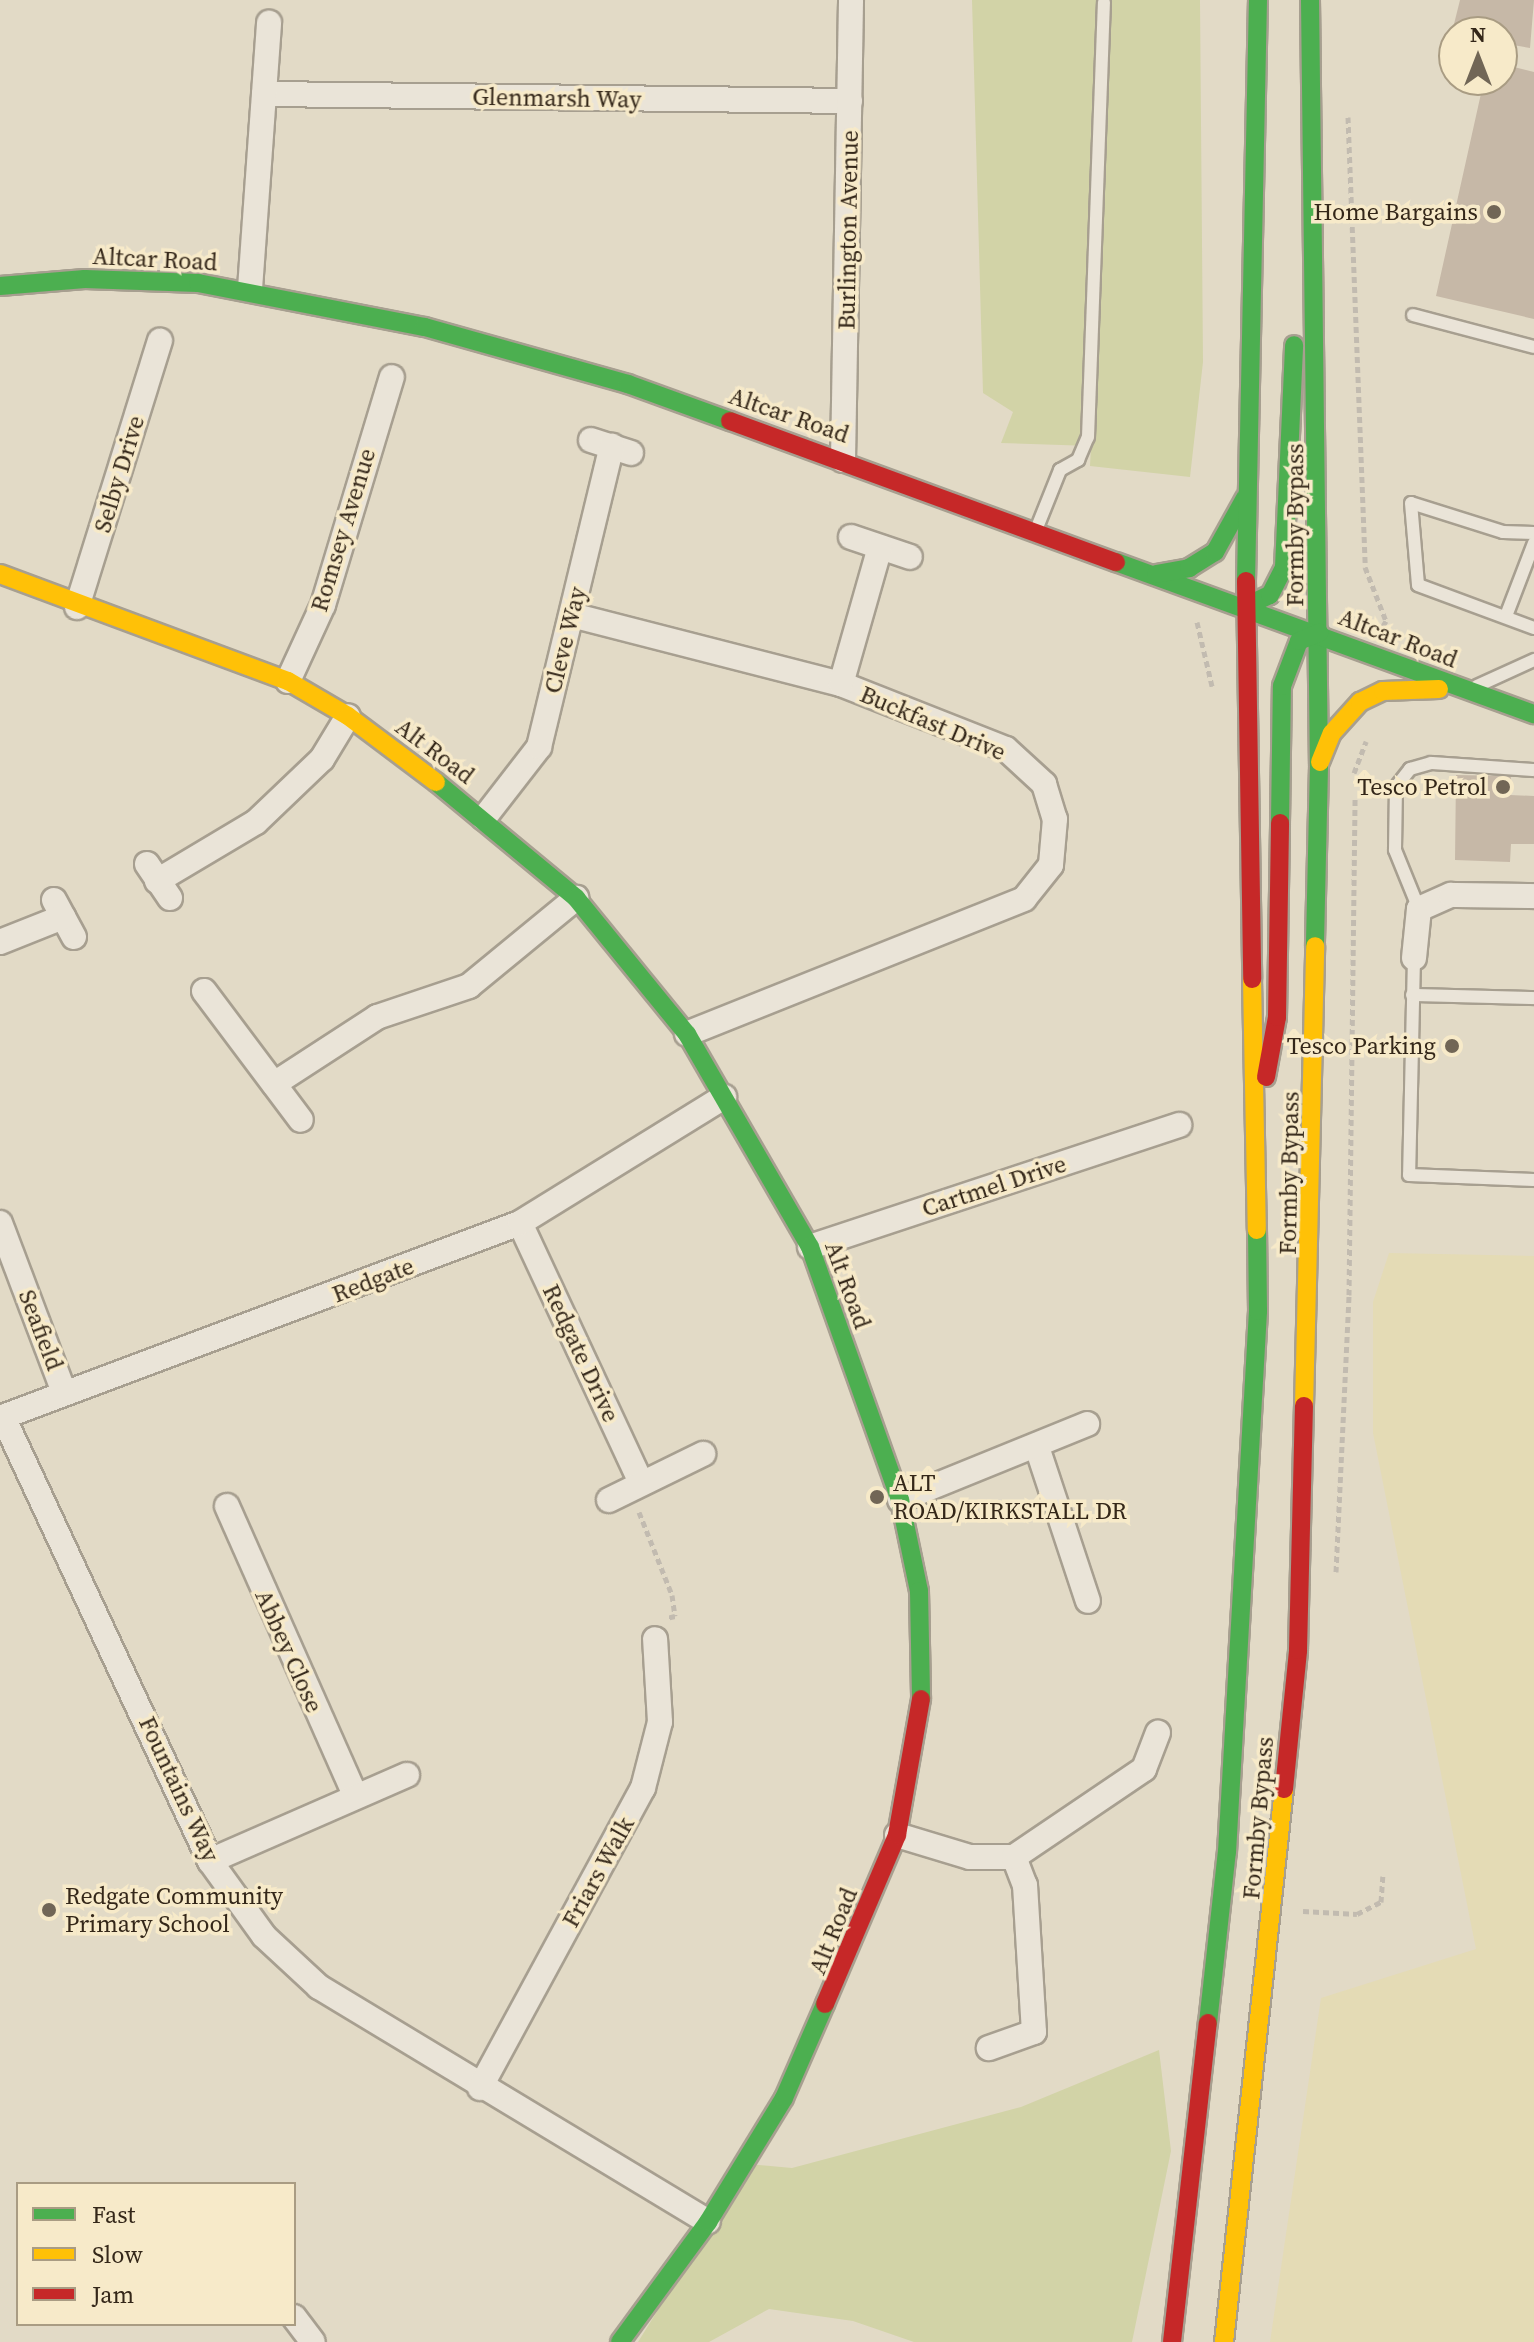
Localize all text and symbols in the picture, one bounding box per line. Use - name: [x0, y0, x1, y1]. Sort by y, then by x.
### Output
- north arrow: [1438, 16, 1518, 96]
- text: N: [1470, 19, 1486, 49]
- street label: Glenmarsh Way: [472, 82, 642, 114]
- street label: Burlington Avenue: [832, 130, 864, 330]
- place label: Home Bargains: [1314, 198, 1478, 226]
- marker: Home Bargains: [1485, 203, 1503, 221]
- street label: Altcar Road: [92, 241, 218, 277]
- street label: Altcar Road: [725, 381, 853, 449]
- street label: Selby Drive: [88, 412, 150, 536]
- street label: Formby Bypass: [1281, 443, 1309, 607]
- street label: Romsey Avenue: [304, 445, 382, 615]
- street label: Cleve Way: [538, 583, 592, 697]
- street label: Altcar Road: [1335, 602, 1461, 674]
- street label: Buckfast Drive: [856, 679, 1010, 767]
- street label: Alt Road: [390, 712, 480, 790]
- place label: Tesco Petrol: [1357, 773, 1487, 801]
- marker: Tesco Petrol: [1494, 778, 1512, 796]
- place label: Tesco Parking: [1287, 1032, 1436, 1060]
- marker: Tesco Parking: [1443, 1037, 1461, 1055]
- street label: Formby Bypass: [1273, 1091, 1305, 1255]
- street label: Cartmel Drive: [918, 1149, 1070, 1223]
- street label: Alt Road: [819, 1237, 877, 1333]
- street label: Redgate: [328, 1251, 418, 1309]
- street label: Redgate Drive: [537, 1280, 625, 1426]
- street label: Seafield: [13, 1286, 69, 1374]
- place label: ALT ROAD/KIRKSTALL DR: [893, 1469, 1127, 1525]
- marker: ALT ROAD/KIRKSTALL DR: [868, 1488, 886, 1506]
- street label: Abbey Close: [249, 1585, 329, 1717]
- street label: Fountains Way: [133, 1711, 225, 1867]
- street label: Formby Bypass: [1237, 1735, 1279, 1901]
- street label: Friars Walk: [556, 1811, 640, 1933]
- place label: Redgate Community Primary School: [65, 1882, 283, 1938]
- street label: Alt Road: [803, 1883, 863, 1979]
- marker: Redgate Community Primary School: [40, 1901, 58, 1919]
- legend: [16, 2182, 296, 2326]
- text: Fast: [92, 2198, 135, 2231]
- text: Slow: [92, 2238, 143, 2271]
- text: Jam: [92, 2278, 134, 2311]

